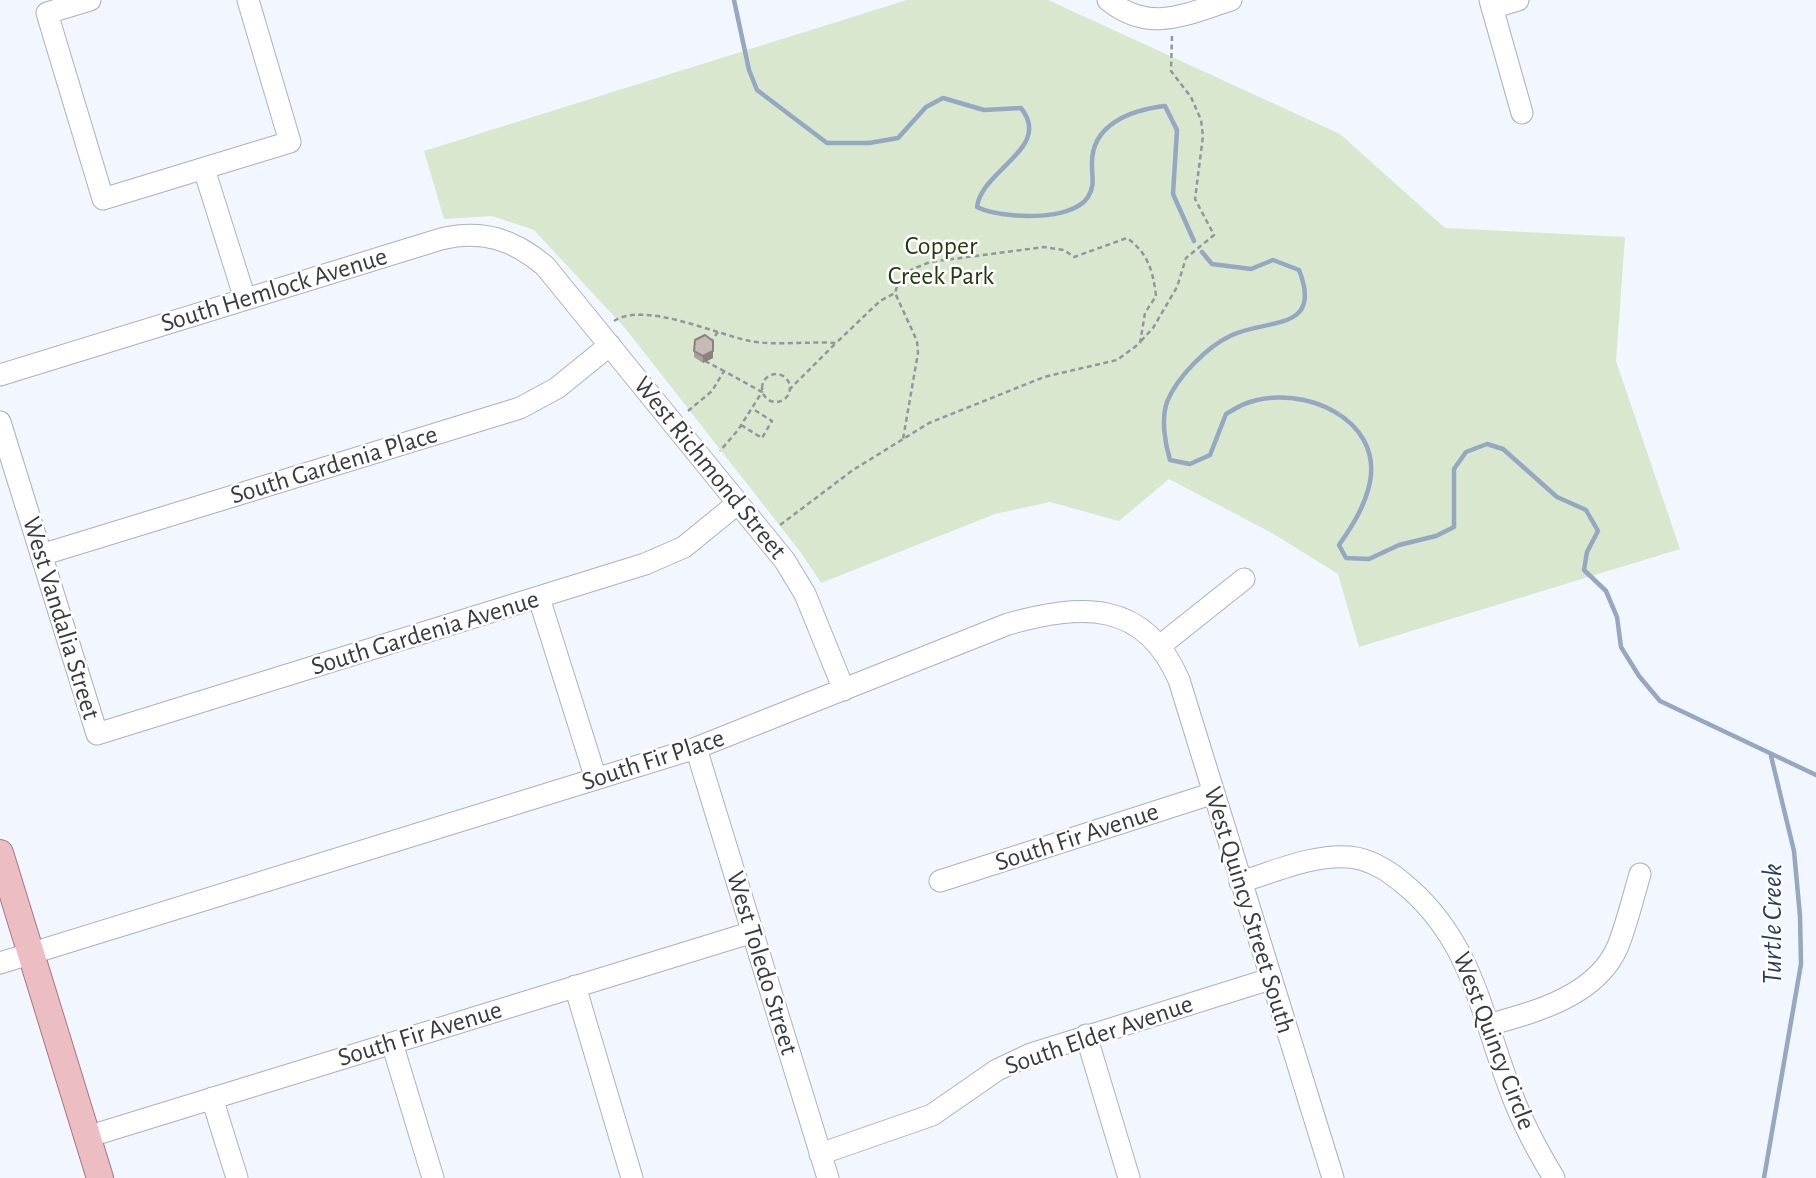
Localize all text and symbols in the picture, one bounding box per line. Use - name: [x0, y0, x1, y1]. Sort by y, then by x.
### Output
- park label: Copper Creek Park: [888, 230, 994, 292]
- street label: South Hemlock Avenue: [157, 241, 391, 339]
- street label: West Richmond Street: [627, 370, 793, 566]
- street label: South Gardenia Place: [227, 419, 441, 511]
- street label: West Vandalia Street: [15, 513, 107, 723]
- street label: South Gardenia Avenue: [307, 583, 543, 683]
- street label: South Fir Place: [578, 722, 728, 798]
- street label: West Quincy Street South: [1197, 783, 1301, 1037]
- street label: South Fir Avenue: [991, 796, 1163, 878]
- water label: Turtle Creek: [1756, 864, 1790, 984]
- street label: West Toledo Street: [719, 867, 805, 1059]
- street label: West Quincy Circle: [1446, 948, 1542, 1134]
- street label: South Elder Avenue: [1001, 988, 1197, 1082]
- street label: South Fir Avenue: [334, 994, 506, 1074]

